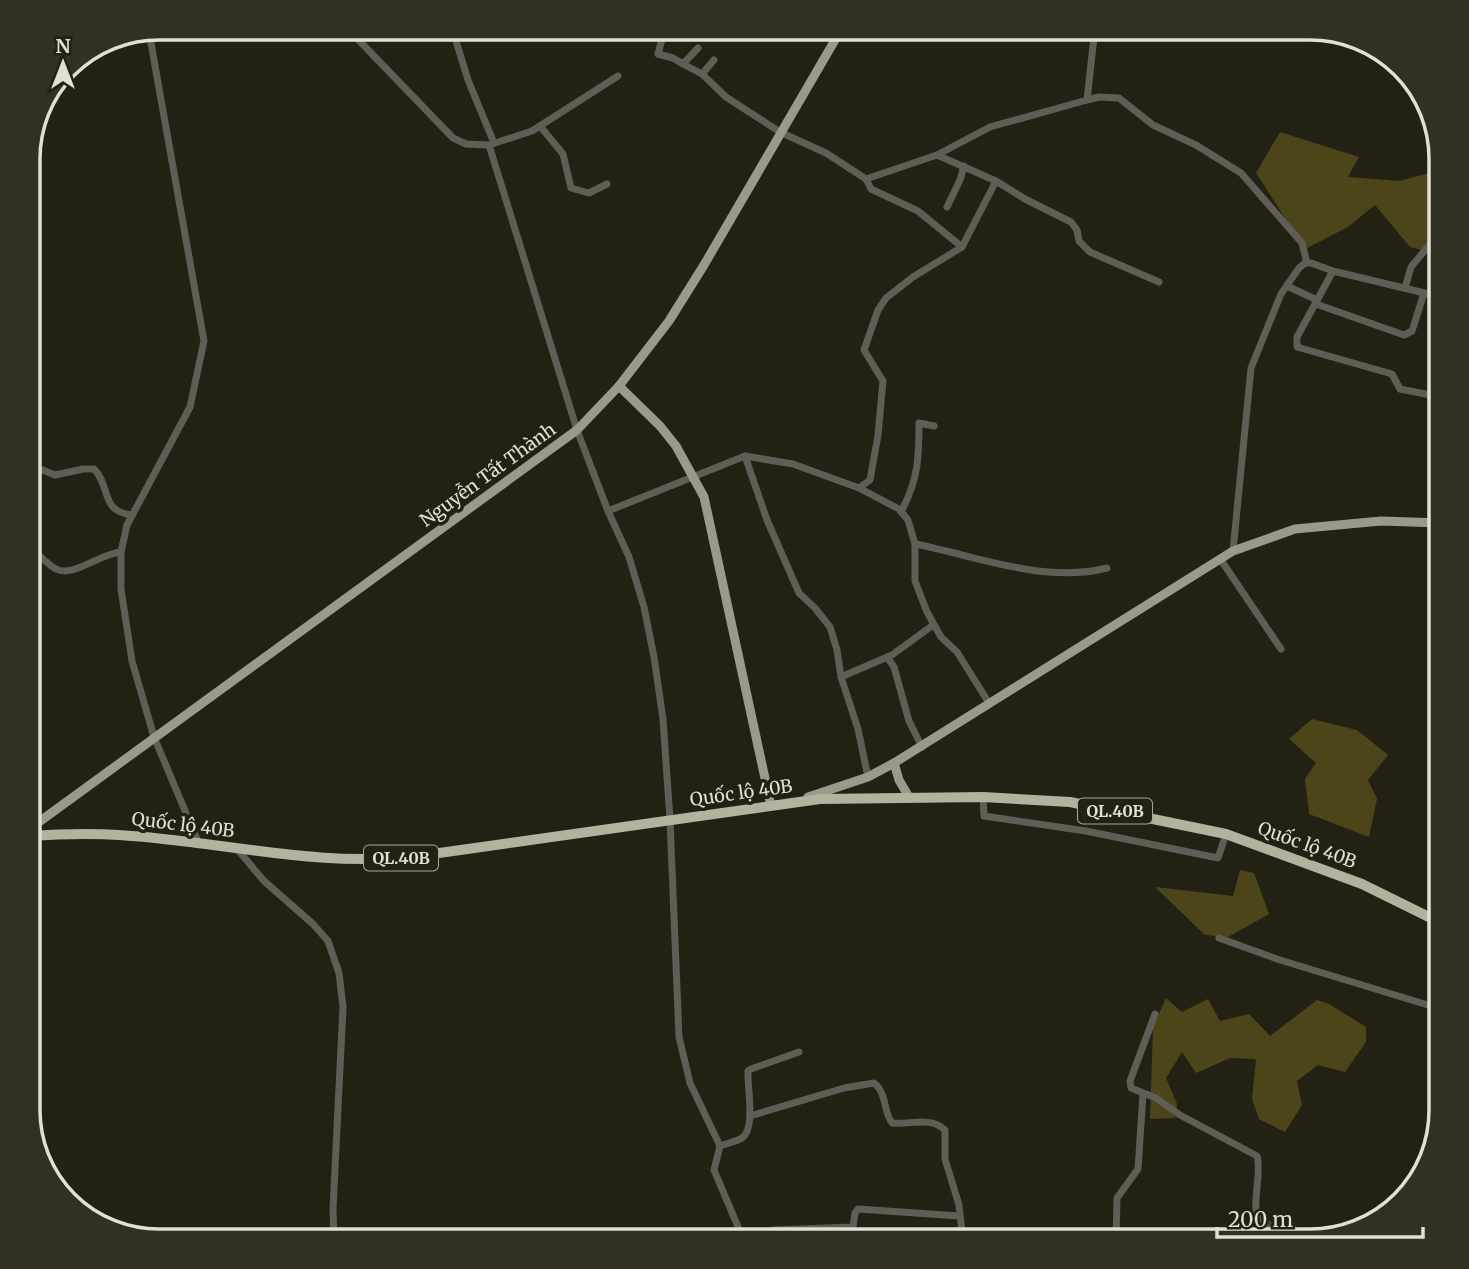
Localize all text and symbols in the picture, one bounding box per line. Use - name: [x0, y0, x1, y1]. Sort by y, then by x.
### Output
- north arrow: [28, 28, 98, 98]
- text: N: [55, 34, 71, 58]
- street label: Nguyễn Tất Thành: [415, 418, 560, 532]
- street label: Quốc lộ 40B: [688, 774, 794, 811]
- road number: QL.40B: [1078, 798, 1152, 824]
- street label: Quốc lộ 40B: [131, 807, 236, 842]
- street label: Quốc lộ 40B: [1255, 816, 1360, 873]
- road number: QL.40B: [364, 846, 438, 870]
- scale bar: [1217, 1196, 1424, 1240]
- text: 200 m: [1228, 1206, 1293, 1233]

